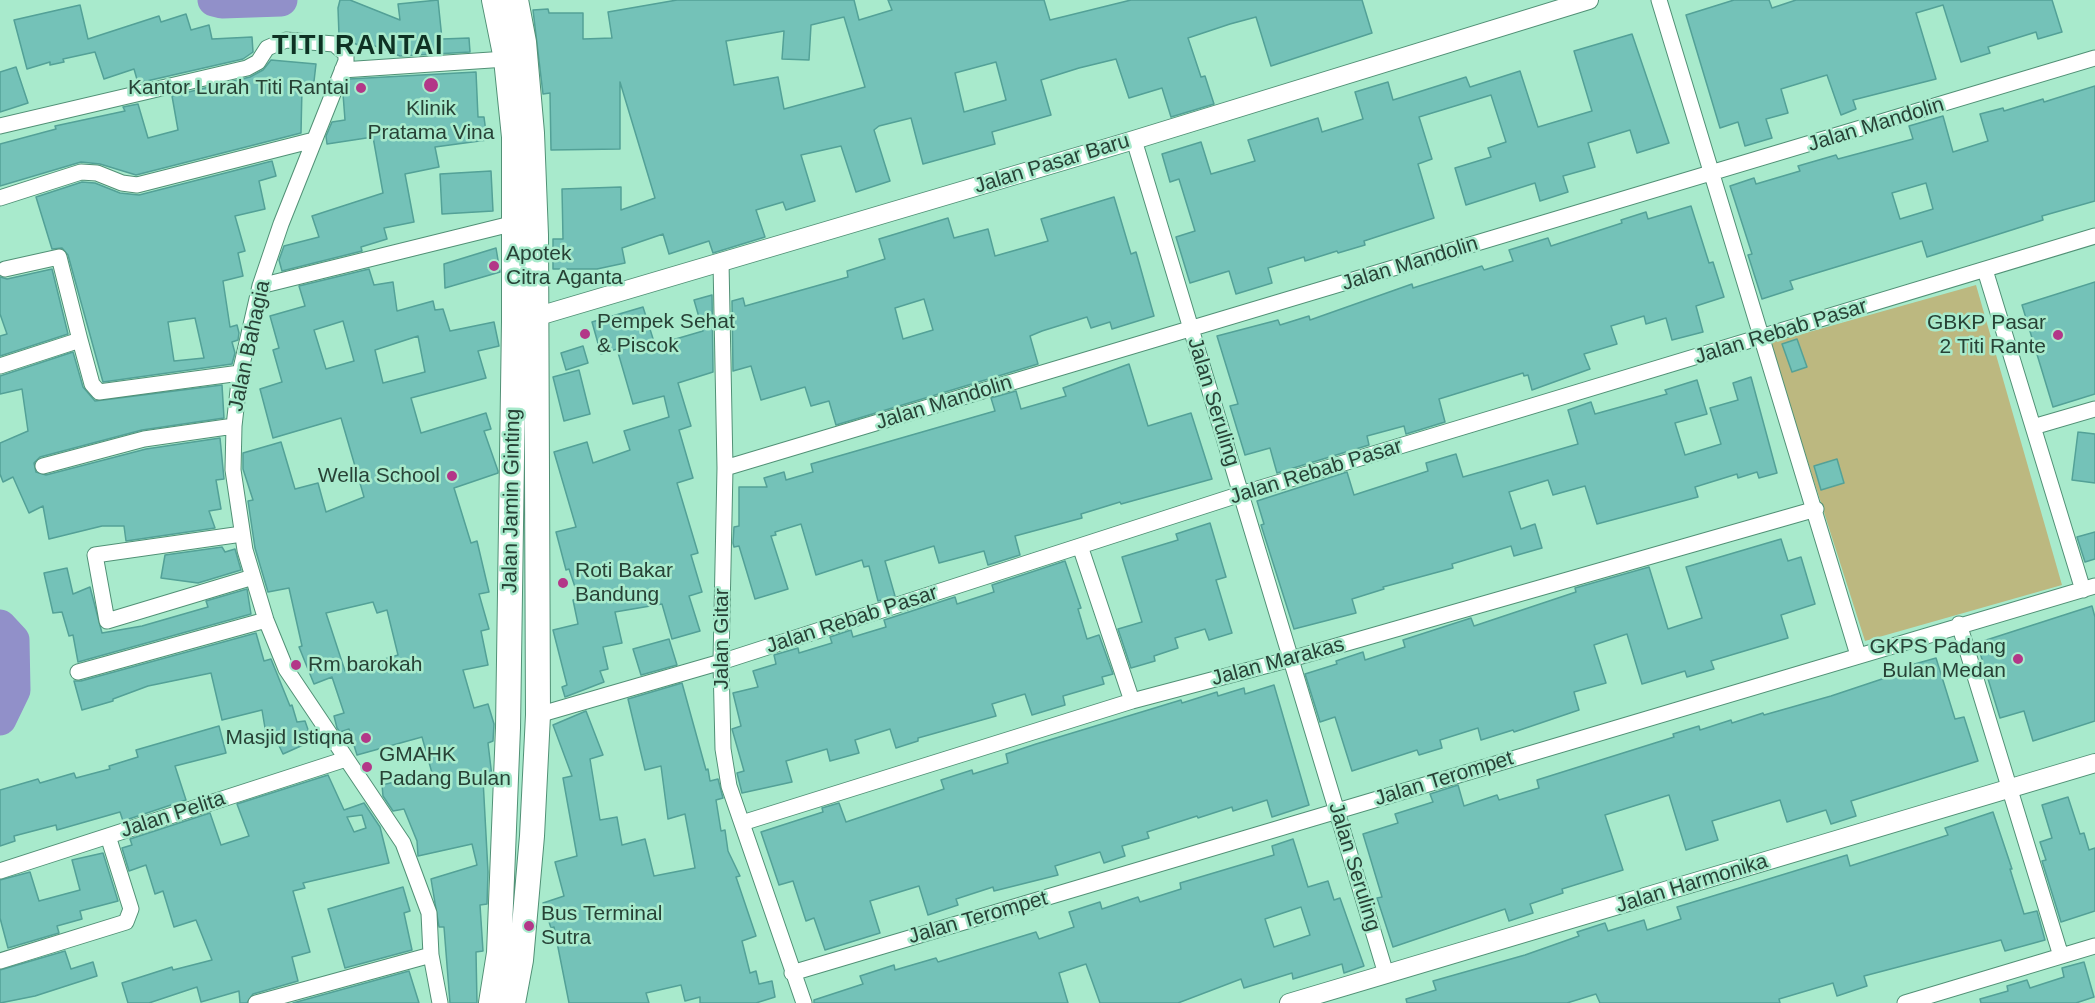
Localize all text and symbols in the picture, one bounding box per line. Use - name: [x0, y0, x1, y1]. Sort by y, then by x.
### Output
- district label: TITI RANTAI: [272, 31, 444, 63]
- place label: Kantor Lurah Titi Rantai: [128, 75, 349, 101]
- marker: Klinik Pratama Vina: [422, 76, 440, 94]
- marker: Kantor Lurah Titi Rantai: [354, 81, 368, 95]
- street label: Jalan Mandolin: [1805, 92, 1947, 158]
- place label: Klinik Pratama Vina: [368, 96, 494, 146]
- street label: Jalan Pasar Baru: [971, 128, 1133, 200]
- street label: Jalan Mandolin: [1339, 231, 1481, 297]
- place label: Apotek Citra Aganta: [506, 241, 623, 291]
- marker: Apotek Citra Aganta: [487, 259, 501, 273]
- street label: Jalan Bahagia: [224, 278, 276, 414]
- street label: Jalan Rebab Pasar: [1692, 294, 1870, 370]
- place label: Pempek Sehat & Piscok: [597, 309, 735, 359]
- place label: GBKP Pasar 2 Titi Rante: [1927, 310, 2046, 360]
- marker: Pempek Sehat & Piscok: [578, 327, 592, 341]
- marker: GBKP Pasar 2 Titi Rante: [2051, 328, 2065, 342]
- street label: Jalan Seruling: [1181, 335, 1245, 469]
- street label: Jalan Mandolin: [873, 370, 1015, 436]
- street label: Jalan Jamin Ginting: [498, 409, 526, 593]
- street label: Jalan Rebab Pasar: [1227, 434, 1405, 510]
- place label: Wella School: [318, 463, 440, 489]
- marker: Wella School: [445, 469, 459, 483]
- place label: Roti Bakar Bandung: [575, 558, 673, 608]
- marker: Roti Bakar Bandung: [556, 576, 570, 590]
- street label: Jalan Rebab Pasar: [763, 580, 941, 660]
- street label: Jalan Gitar: [709, 588, 735, 690]
- street label: Jalan Marakas: [1209, 632, 1347, 692]
- place label: GKPS Padang Bulan Medan: [1869, 634, 2006, 684]
- place label: Rm barokah: [308, 652, 422, 678]
- marker: GKPS Padang Bulan Medan: [2011, 652, 2025, 666]
- marker: Rm barokah: [289, 658, 303, 672]
- place label: Masjid Istiqna: [226, 725, 354, 751]
- marker: Masjid Istiqna: [359, 731, 373, 745]
- place label: GMAHK Padang Bulan: [379, 742, 511, 792]
- street label: Jalan Terompet: [1372, 746, 1516, 812]
- marker: GMAHK Padang Bulan: [360, 760, 374, 774]
- street label: Jalan Pelita: [117, 786, 229, 844]
- street label: Jalan Seruling: [1322, 800, 1386, 934]
- street label: Jalan Harmonika: [1613, 849, 1771, 919]
- street label: Jalan Terompet: [906, 886, 1050, 950]
- place label: Bus Terminal Sutra: [541, 901, 662, 951]
- marker: Bus Terminal Sutra: [522, 919, 536, 933]

